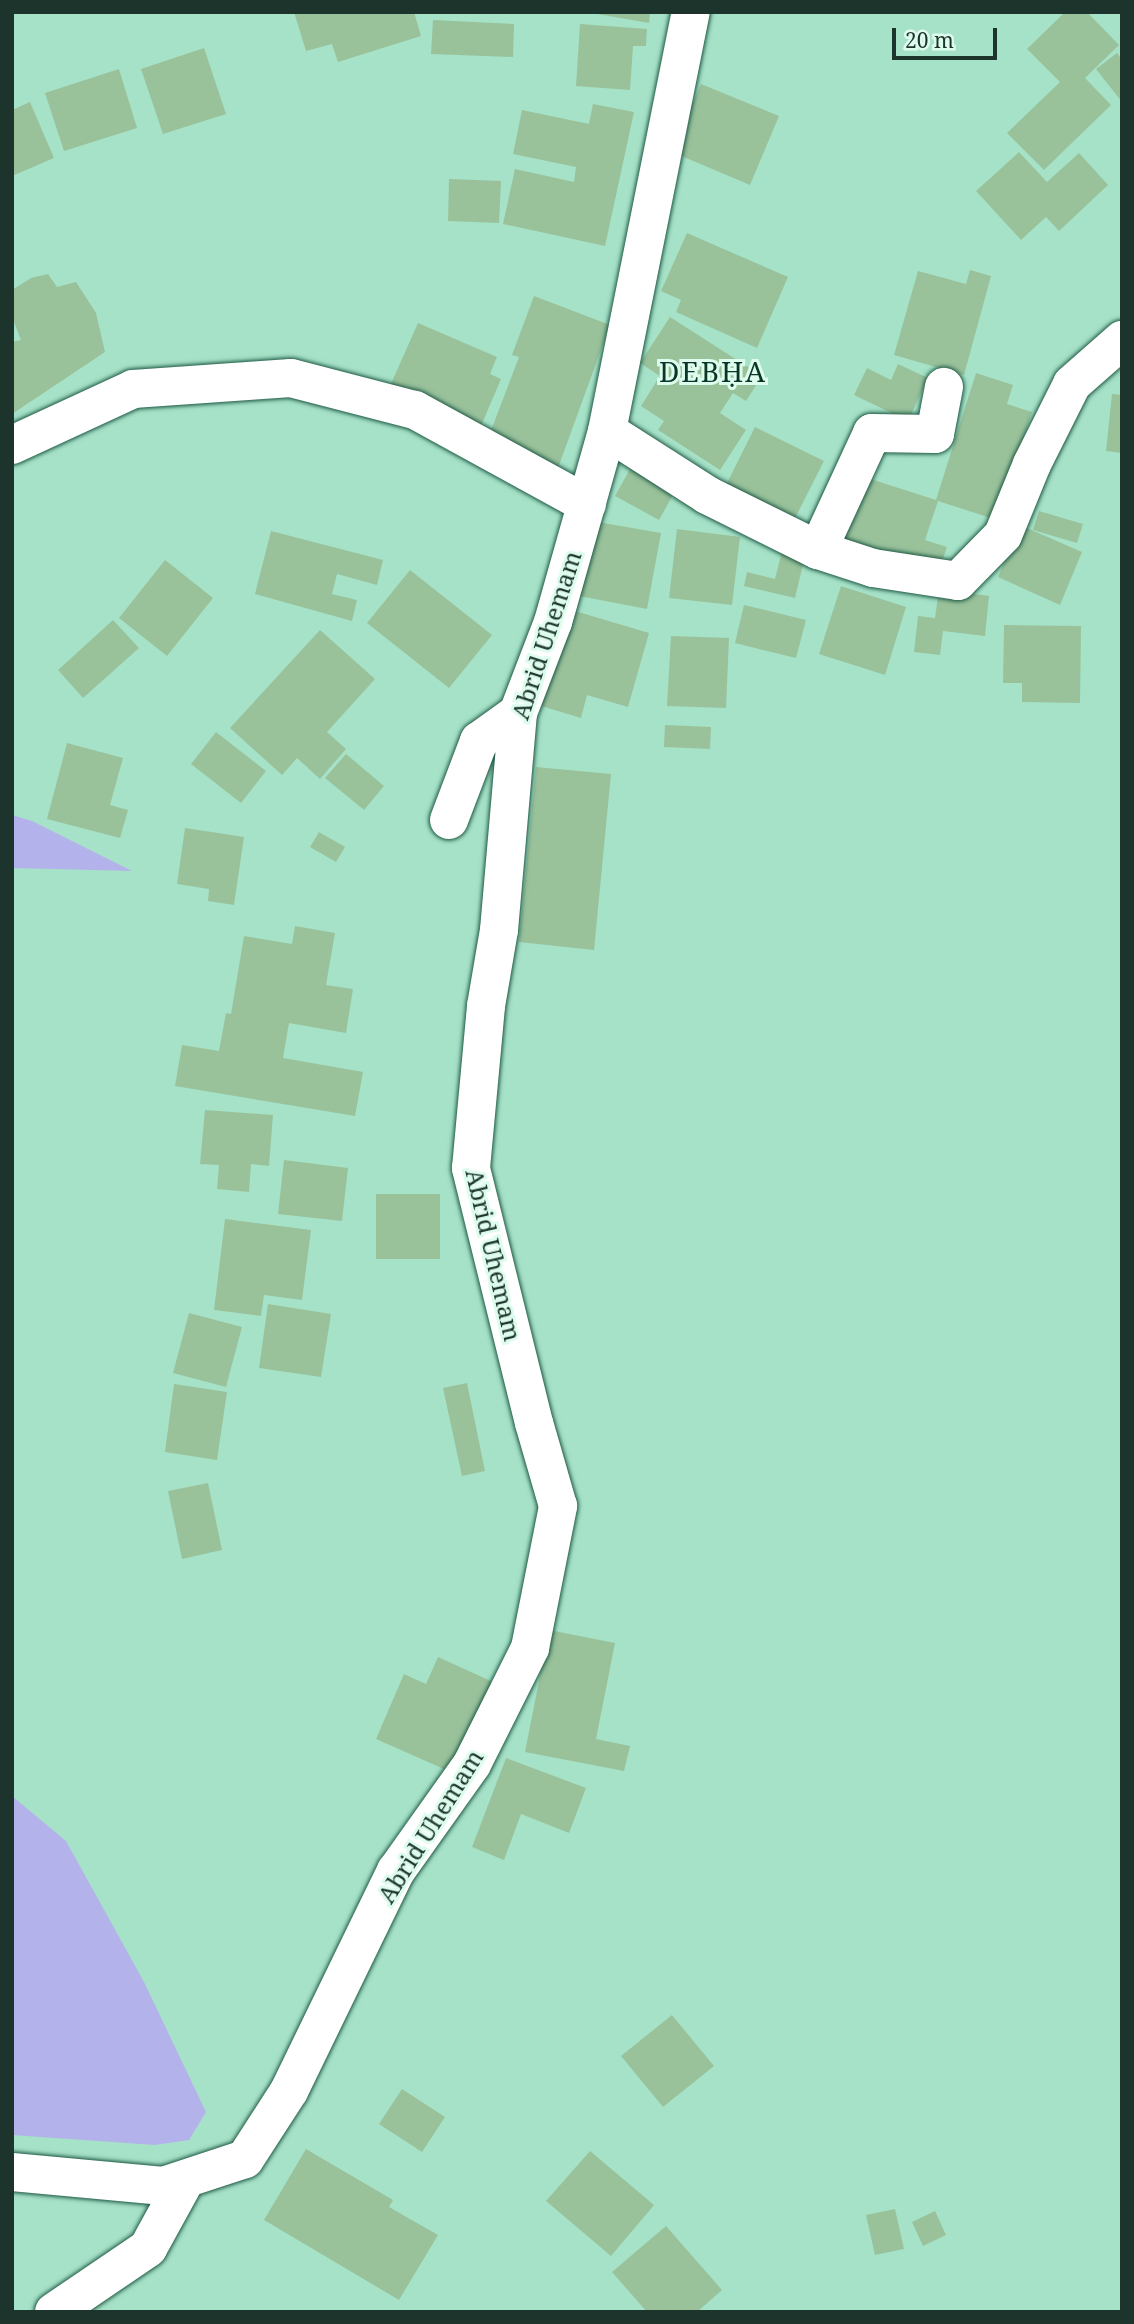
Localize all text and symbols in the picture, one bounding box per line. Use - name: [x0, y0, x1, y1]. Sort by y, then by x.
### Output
- scale bar: [896, 14, 1001, 58]
- text: 20 m: [905, 26, 954, 54]
- district label: DEBḤA: [660, 354, 766, 388]
- street label: Abrid Uhemam: [505, 547, 587, 723]
- street label: Abrid Uhemam: [460, 1166, 528, 1344]
- street label: Abrid Uhemam: [371, 1744, 489, 1908]

